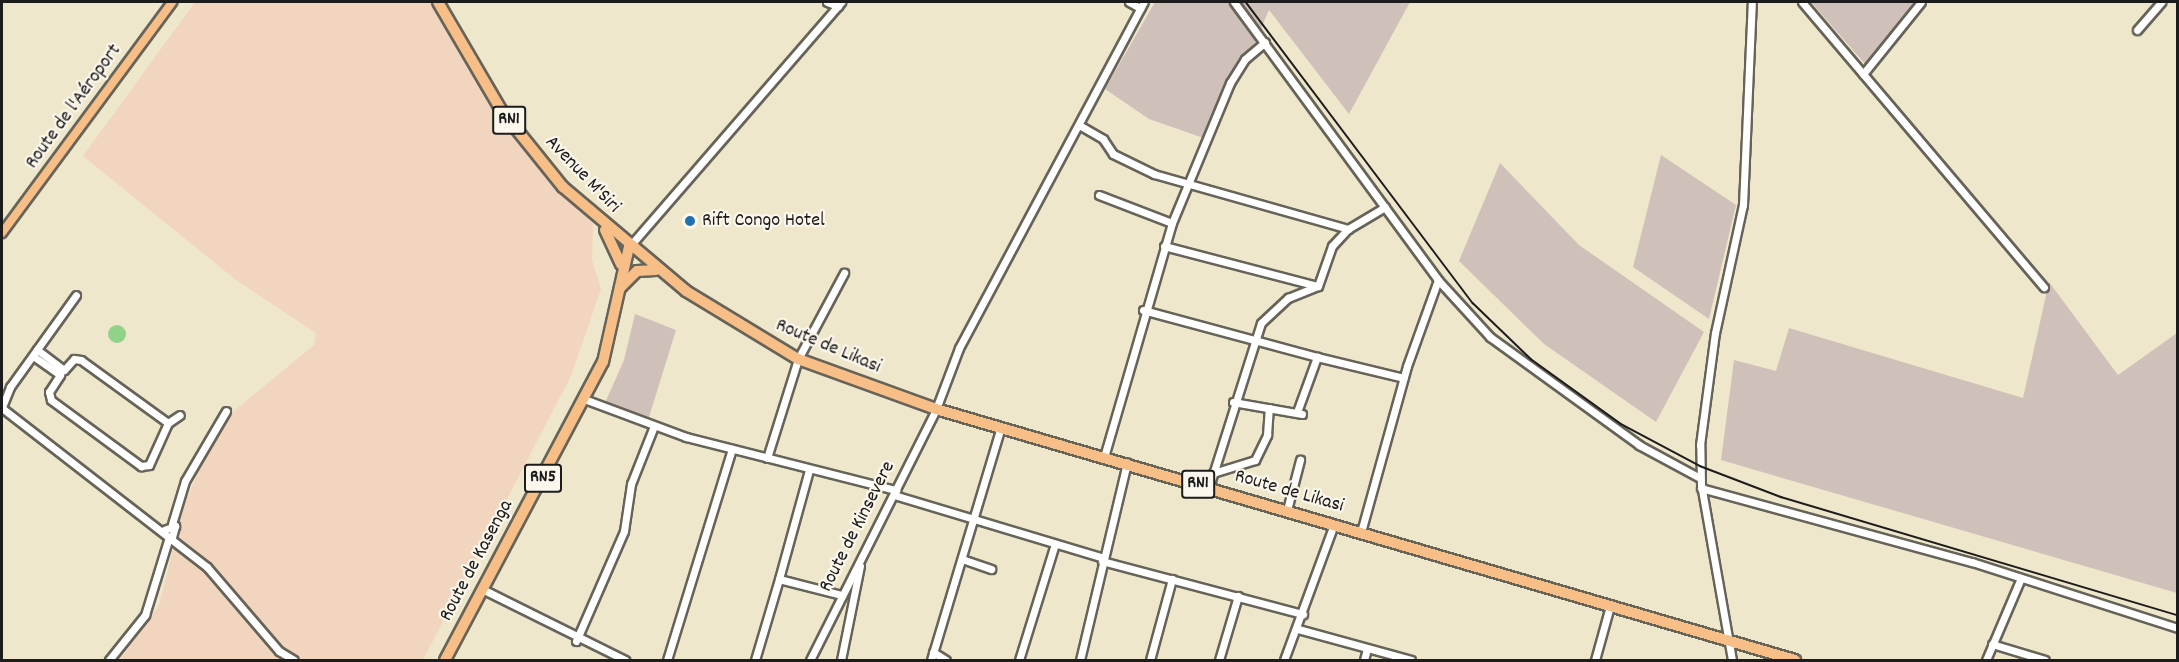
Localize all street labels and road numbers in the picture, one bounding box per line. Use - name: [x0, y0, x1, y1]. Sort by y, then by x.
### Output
- street label: Route de l'Aéroport: [21, 40, 127, 174]
- road number: RN1: [491, 105, 527, 135]
- street label: Avenue M'Siri: [539, 131, 625, 219]
- street label: Route de Likasi: [772, 314, 884, 380]
- street label: Route de Kinsevere: [815, 458, 901, 596]
- road number: RN5: [524, 463, 562, 493]
- street label: Route de Likasi: [1232, 465, 1346, 519]
- road number: RN1: [1180, 469, 1216, 499]
- street label: Route de Kasenga: [435, 496, 519, 626]

